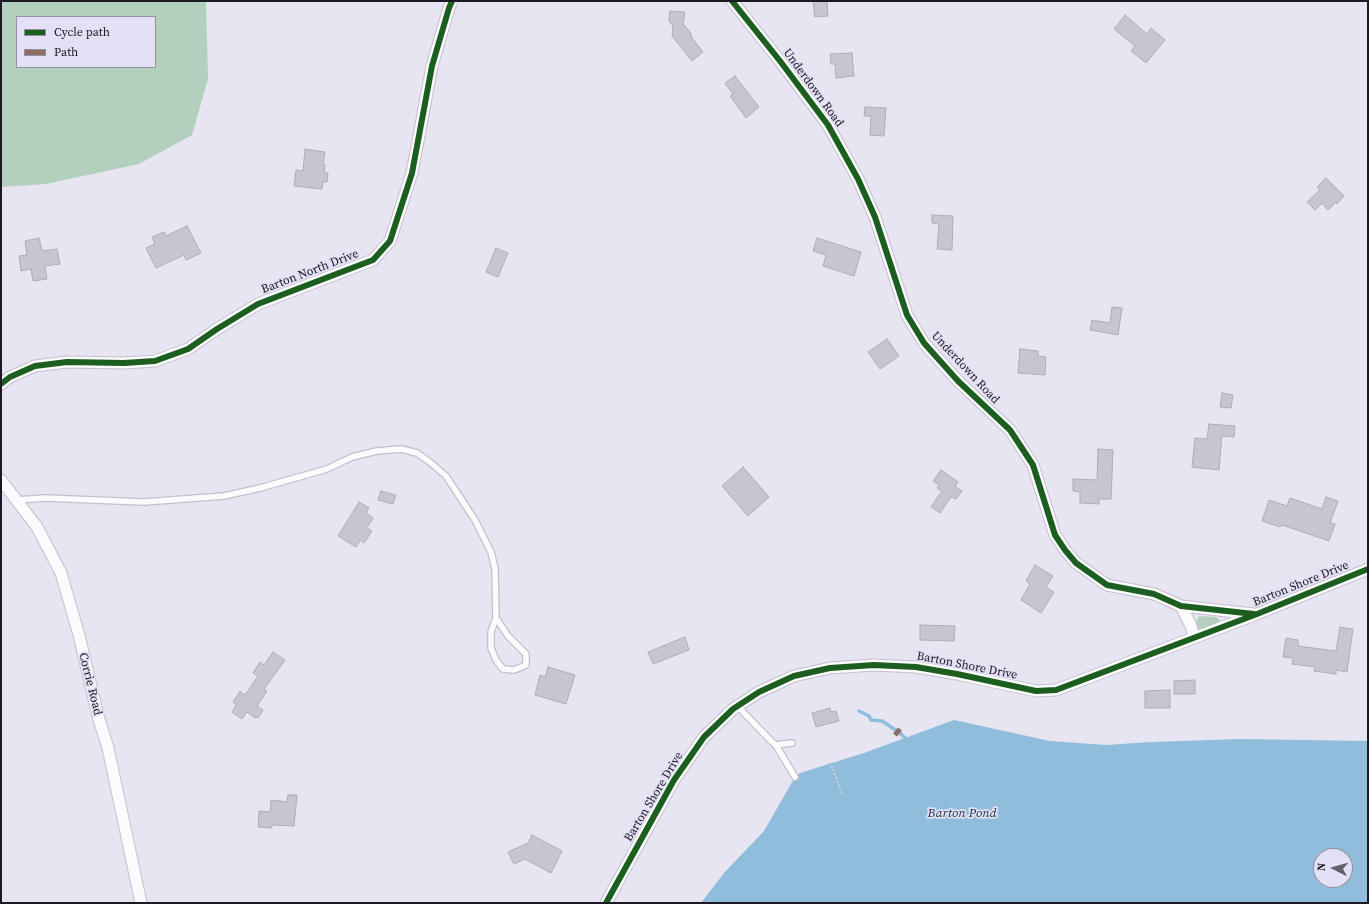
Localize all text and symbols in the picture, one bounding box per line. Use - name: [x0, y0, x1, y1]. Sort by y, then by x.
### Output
- legend: [16, 16, 156, 68]
- text: Cycle path: [54, 24, 110, 40]
- text: Path: [54, 44, 78, 60]
- street label: Underdown Road: [780, 46, 846, 130]
- street label: Barton North Drive: [259, 247, 361, 297]
- street label: Underdown Road: [928, 329, 1002, 407]
- street label: Barton Shore Drive: [1251, 558, 1351, 610]
- street label: Barton Shore Drive: [916, 649, 1018, 683]
- street label: Corrie Road: [75, 651, 105, 717]
- street label: Barton Shore Drive: [622, 750, 686, 844]
- water label: Barton Pond: [928, 806, 996, 822]
- north arrow: [1313, 848, 1353, 888]
- text: N: [1314, 862, 1329, 872]

